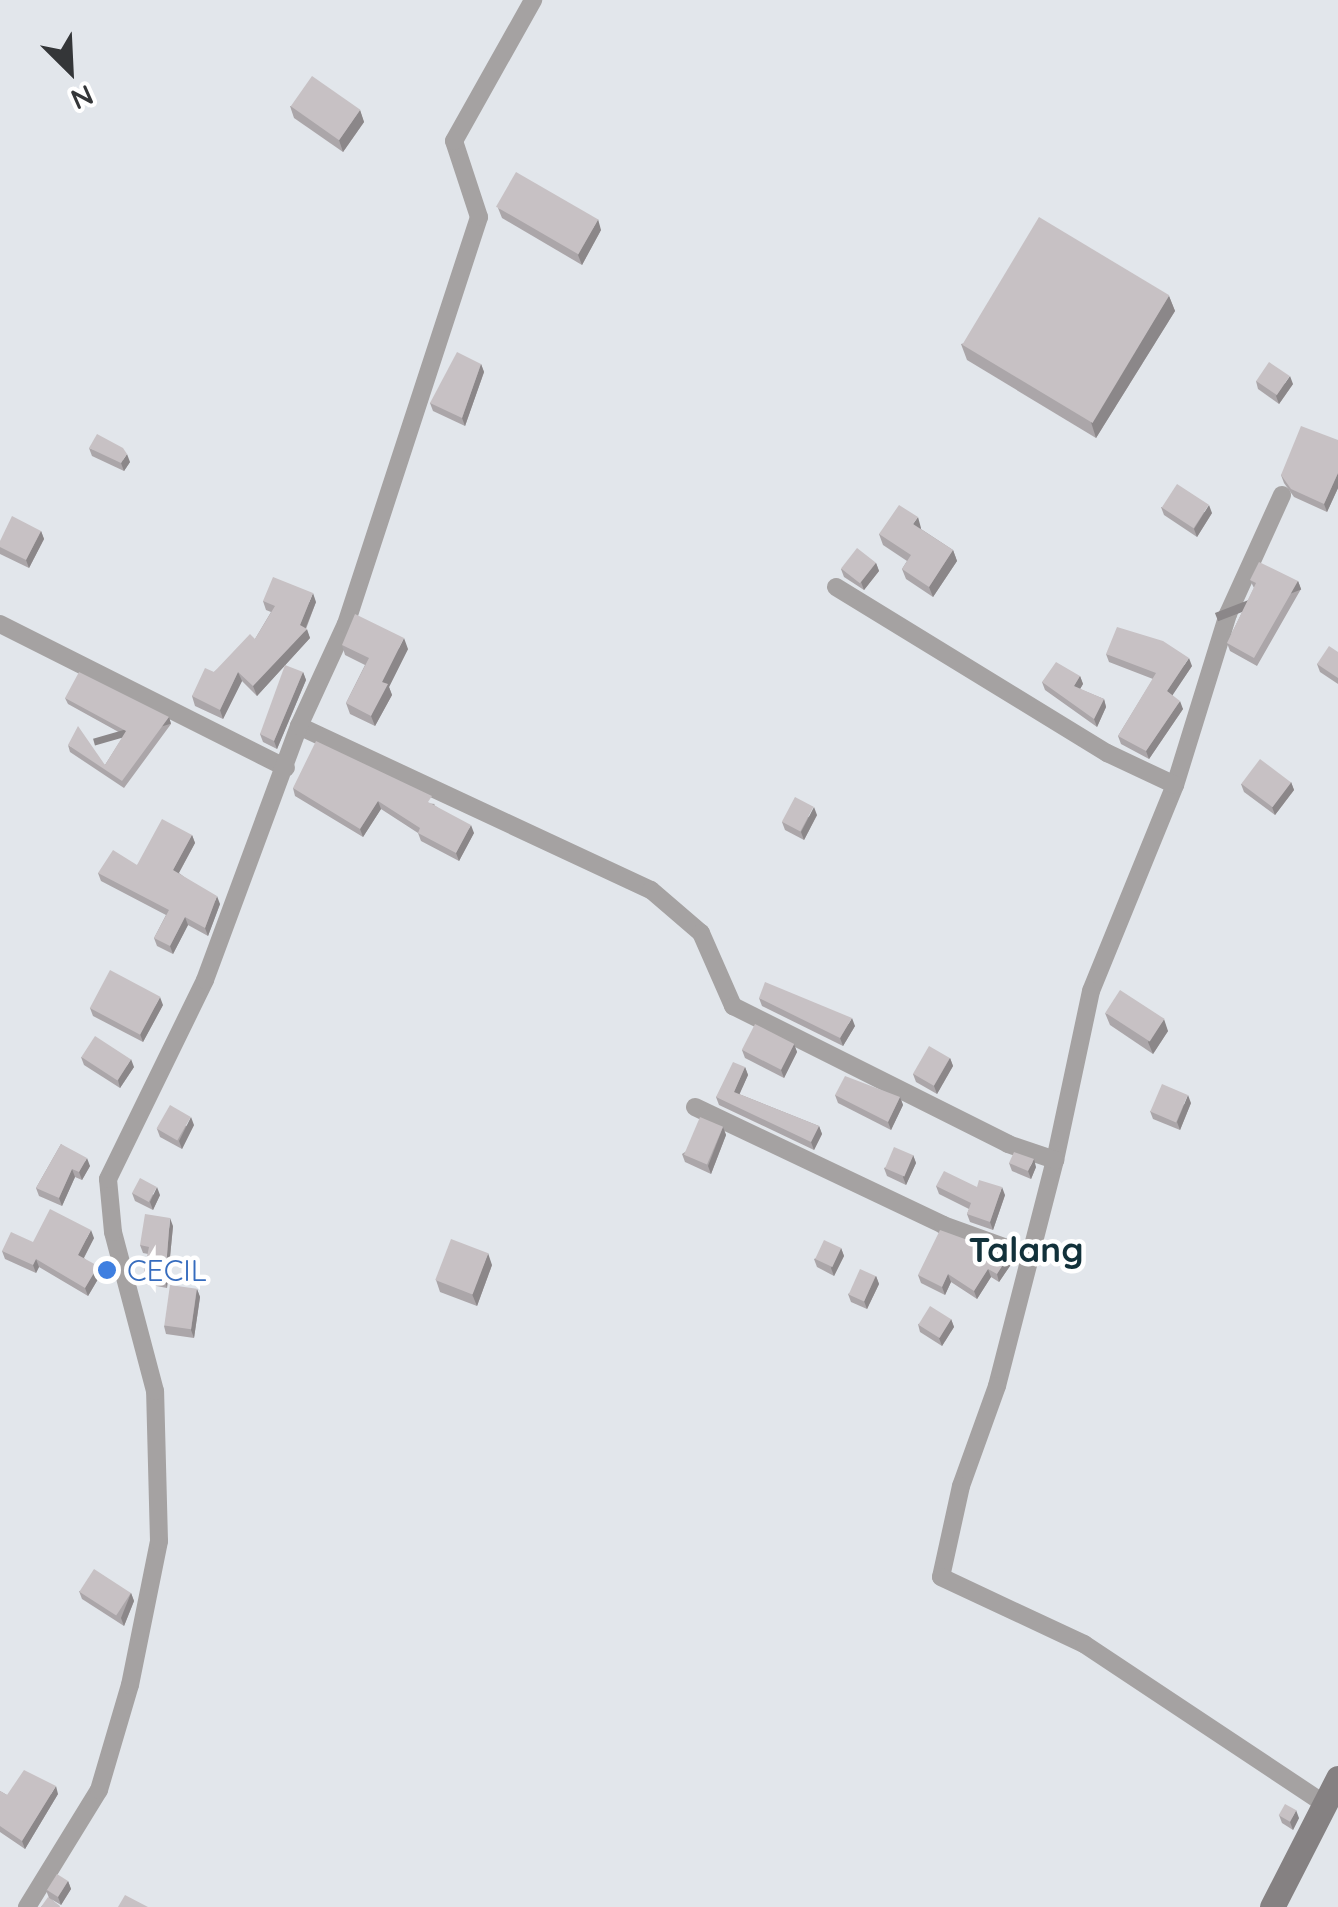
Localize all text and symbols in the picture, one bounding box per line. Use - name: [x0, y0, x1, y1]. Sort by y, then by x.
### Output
- north arrow: [20, 20, 120, 120]
- text: N: [66, 78, 99, 118]
- district label: Talang: [968, 1228, 1084, 1270]
- place label: CECIL: [127, 1252, 207, 1288]
- marker: CECIL: [96, 1259, 118, 1281]

